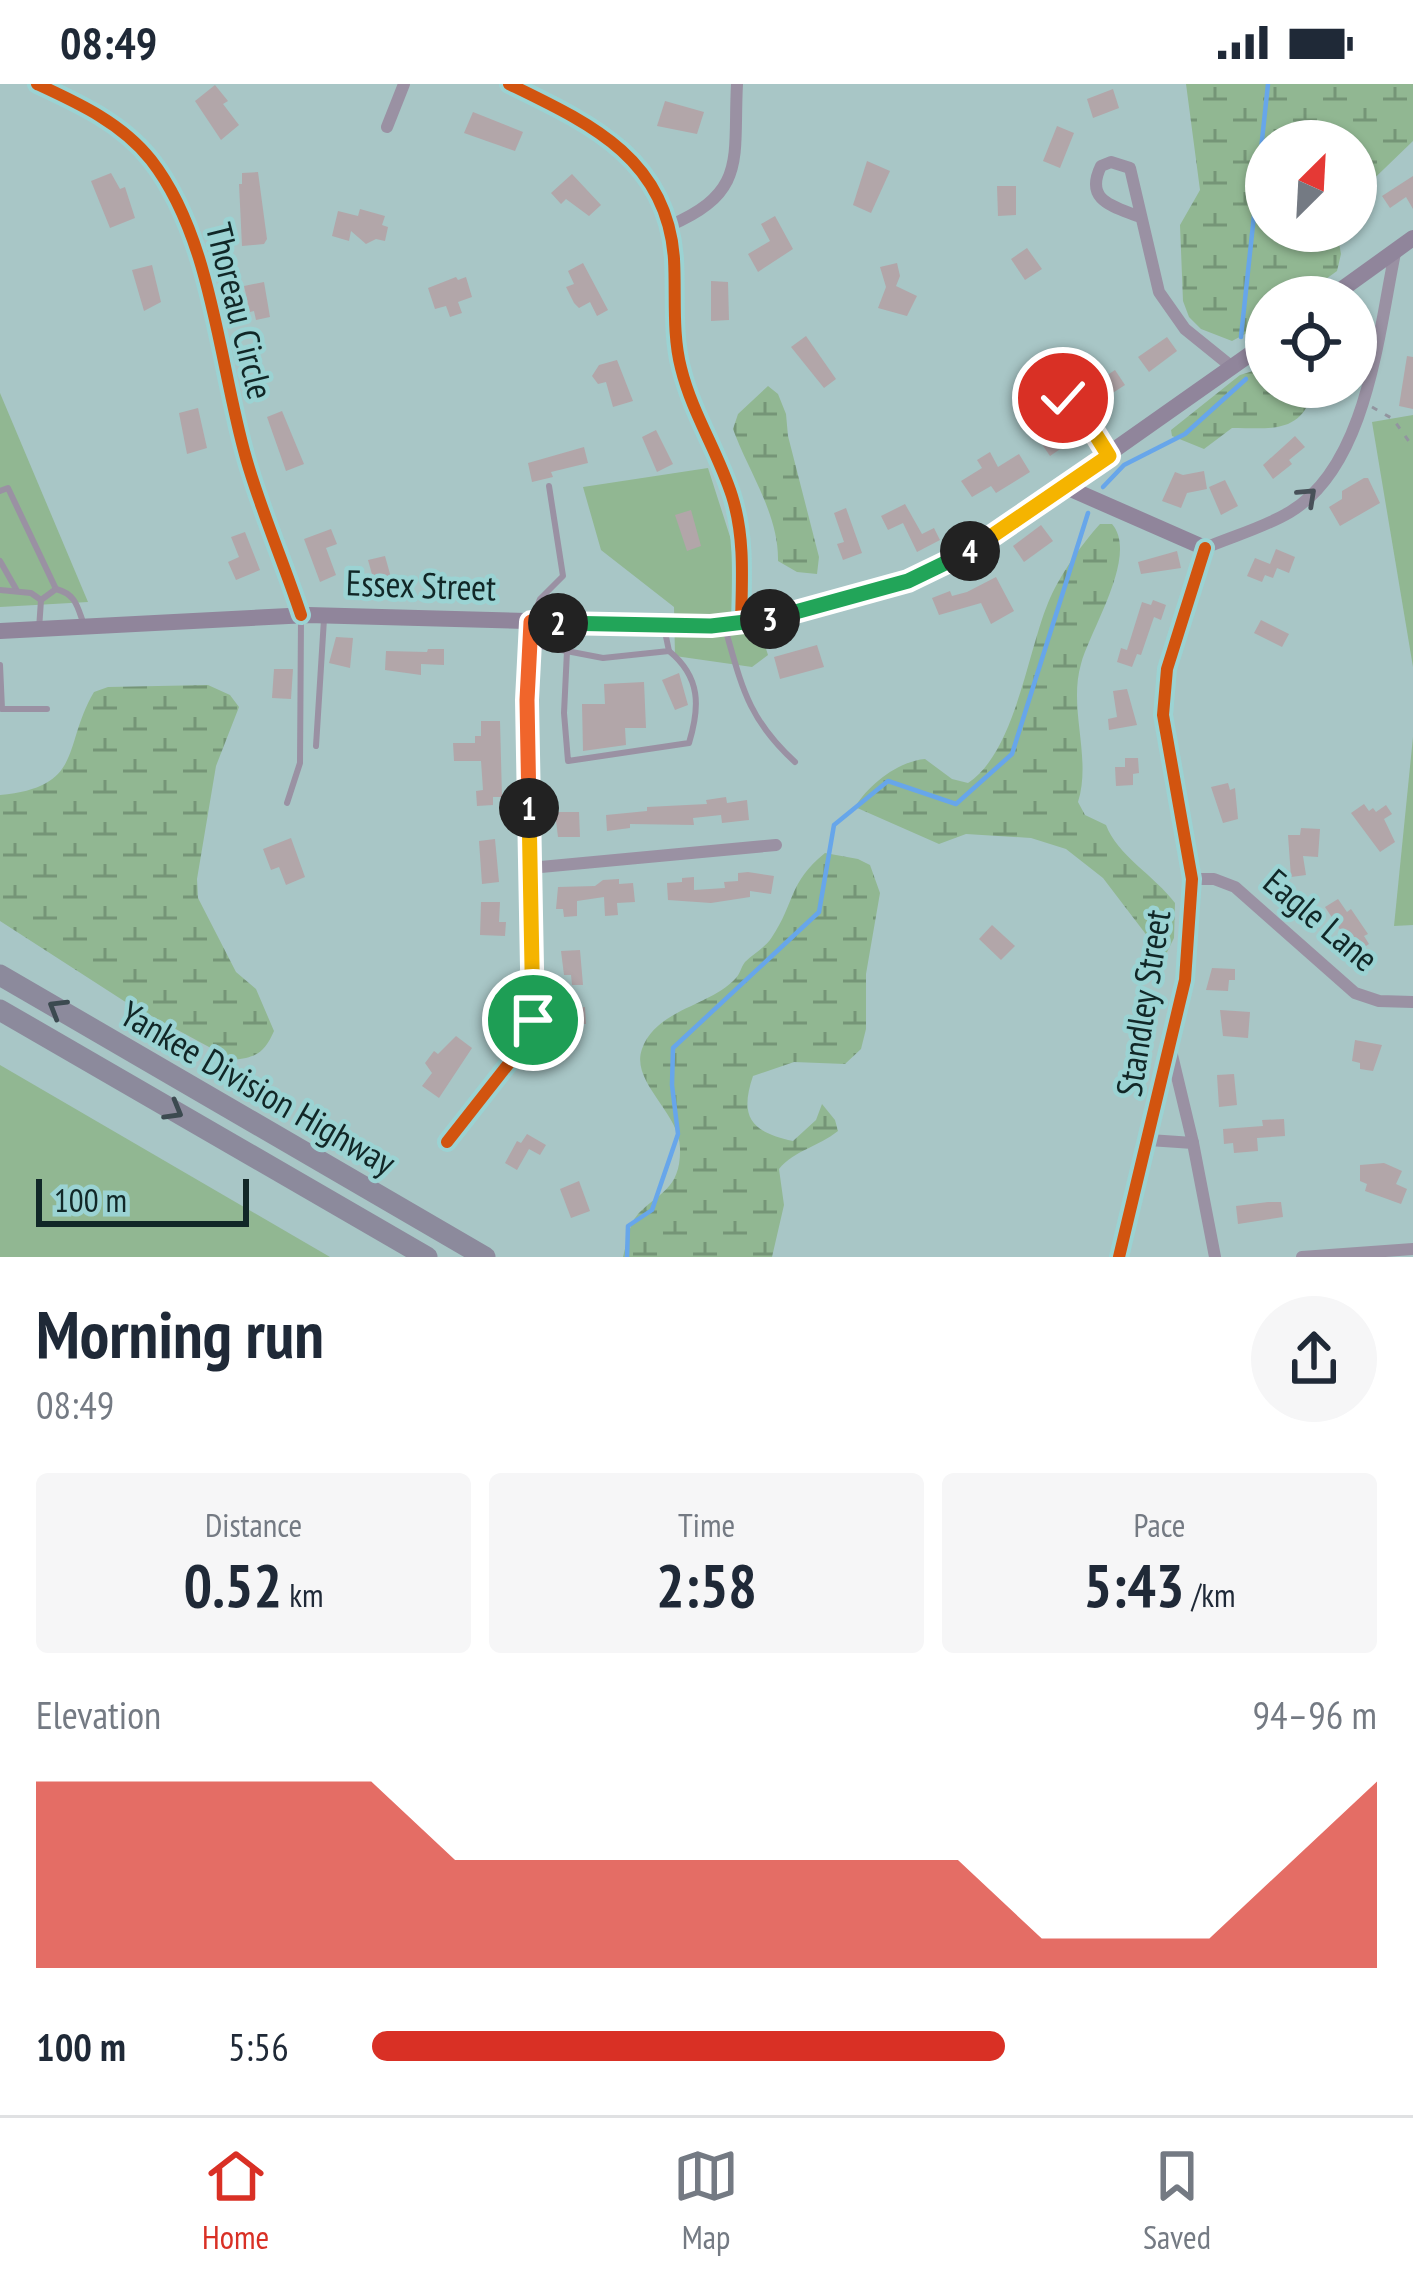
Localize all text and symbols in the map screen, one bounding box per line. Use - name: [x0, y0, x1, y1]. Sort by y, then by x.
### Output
- text: 08:49: [60, 13, 157, 71]
- north arrow: [1245, 120, 1377, 252]
- map controls: [1245, 120, 1377, 408]
- street label: Thoreau Circle: [196, 218, 285, 404]
- button: locate: [1245, 276, 1377, 408]
- pin: [1012, 347, 1114, 449]
- icon: check: [1030, 365, 1096, 431]
- one-way arrow: [1295, 489, 1316, 510]
- pin: 4: [940, 521, 1000, 581]
- text: 4: [962, 529, 978, 572]
- street label: Essex Street: [345, 558, 497, 611]
- pin: 3: [740, 589, 800, 649]
- pin: 2: [528, 593, 588, 653]
- text: 3: [762, 597, 778, 640]
- text: 2: [550, 601, 566, 644]
- pin: 1: [499, 778, 559, 838]
- text: 1: [521, 786, 537, 829]
- street label: Eagle Lane: [1254, 858, 1388, 981]
- street label: Standley Street: [1105, 906, 1180, 1100]
- pin: [482, 969, 584, 1071]
- icon: arrive: [500, 987, 566, 1053]
- street label: Yankee Division Highway: [112, 990, 405, 1186]
- one-way arrow: [48, 1000, 70, 1022]
- one-way arrow: [161, 1096, 183, 1119]
- scale bar: [36, 1173, 249, 1226]
- text: 100 m: [54, 1178, 127, 1221]
- text: Morning run: [36, 1291, 324, 1376]
- button: share: [1251, 1296, 1377, 1422]
- text: 08:49: [36, 1379, 114, 1430]
- text: Distance: [205, 1503, 302, 1546]
- text: Time: [678, 1503, 735, 1546]
- text: Pace: [1133, 1503, 1186, 1546]
- text: 0.52: [183, 1546, 282, 1624]
- text: 2:58: [656, 1546, 757, 1624]
- text: 5:43: [1083, 1546, 1185, 1624]
- text: km: [282, 1573, 324, 1616]
- text: /km: [1185, 1573, 1236, 1616]
- text: Elevation: [36, 1689, 161, 1740]
- text: 94–96 m: [1252, 1689, 1377, 1740]
- text: 100 m: [36, 2021, 126, 2072]
- text: 5:56: [228, 2021, 289, 2072]
- tab: Home: [202, 2143, 269, 2258]
- tab: Map: [673, 2143, 739, 2258]
- tab: Saved: [1143, 2143, 1211, 2258]

